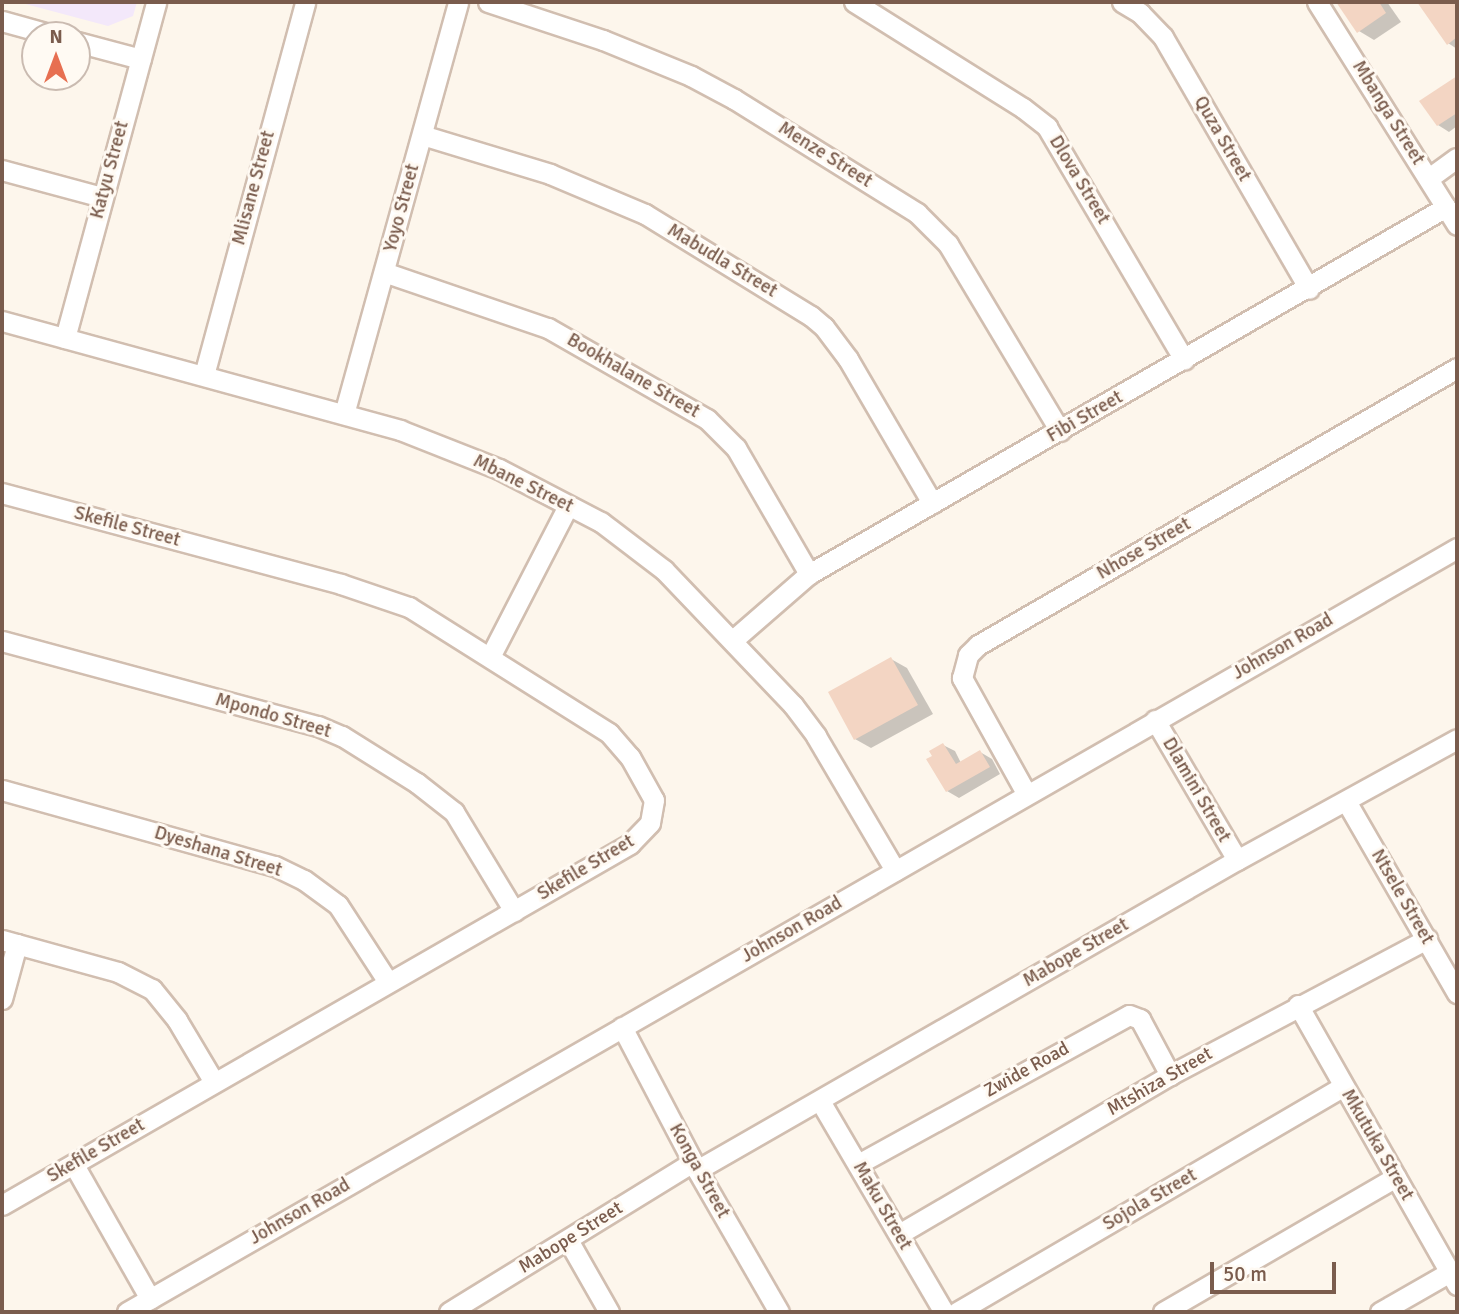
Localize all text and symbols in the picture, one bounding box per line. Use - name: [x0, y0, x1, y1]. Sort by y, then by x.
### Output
- north arrow: [21, 21, 91, 91]
- text: N: [49, 25, 63, 49]
- street label: Mbanga Street: [1347, 57, 1429, 169]
- street label: Quza Street: [1188, 92, 1256, 186]
- street label: Menze Street: [774, 117, 876, 193]
- street label: Katyu Street: [86, 119, 134, 221]
- street label: Mlisane Street: [228, 128, 280, 248]
- street label: Dlova Street: [1044, 132, 1114, 228]
- street label: Yoyo Street: [379, 161, 425, 255]
- street label: Mabudla Street: [663, 219, 781, 303]
- street label: Bookhalane Street: [563, 329, 703, 423]
- street label: Fibi Street: [1043, 386, 1127, 448]
- street label: Mbane Street: [469, 450, 577, 518]
- street label: Skefile Street: [71, 502, 183, 552]
- street label: Nhose Street: [1093, 513, 1195, 585]
- street label: Johnson Road: [1229, 609, 1337, 685]
- street label: Mpondo Street: [213, 689, 333, 743]
- street label: Dlamini Street: [1157, 734, 1235, 846]
- street label: Dyeshana Street: [151, 822, 285, 882]
- street label: Skefile Street: [533, 830, 639, 906]
- street label: Ntsele Street: [1366, 845, 1438, 949]
- street label: Johnson Road: [738, 892, 846, 968]
- street label: Mabope Street: [1019, 914, 1133, 992]
- street label: Zwide Road: [981, 1037, 1073, 1103]
- street label: Mtshiza Street: [1103, 1043, 1217, 1121]
- street label: Mkutuka Street: [1336, 1085, 1418, 1205]
- street label: Skefile Street: [43, 1114, 149, 1188]
- street label: Konga Street: [664, 1120, 734, 1222]
- street label: Maku Street: [848, 1158, 916, 1254]
- street label: Sojola Street: [1099, 1164, 1201, 1236]
- street label: Johnson Road: [246, 1174, 354, 1250]
- street label: Mabope Street: [515, 1197, 627, 1279]
- scale bar: [1214, 1248, 1340, 1292]
- text: 50 m: [1223, 1261, 1267, 1287]

